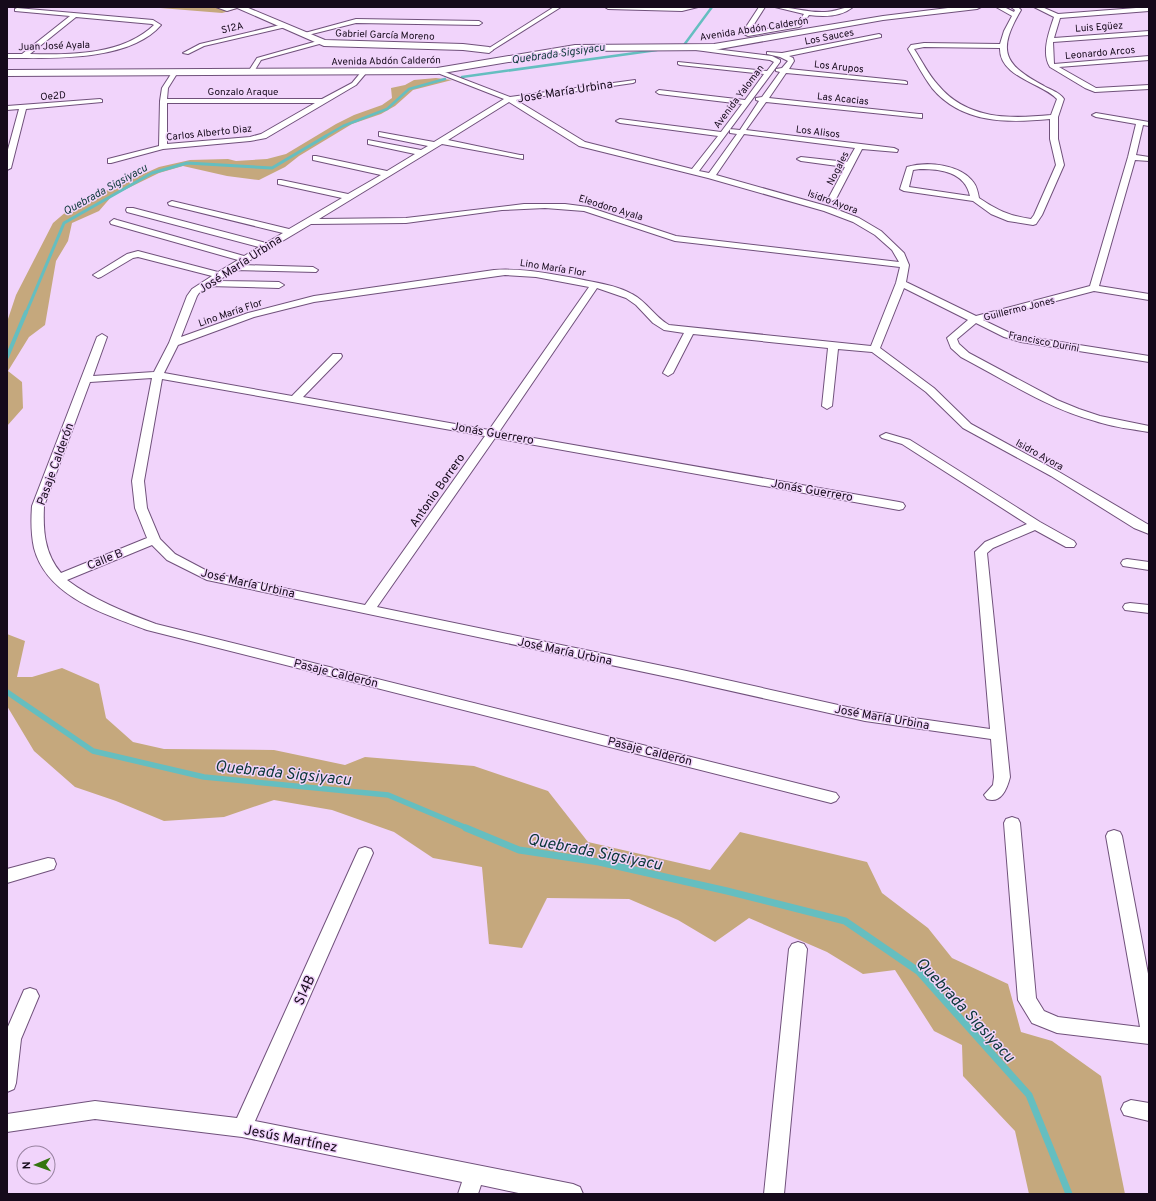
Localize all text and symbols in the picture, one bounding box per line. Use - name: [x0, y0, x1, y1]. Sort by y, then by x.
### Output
- street label: Avenida Abdón Calderón: [699, 14, 810, 44]
- street label: Luis Egüez: [1075, 19, 1124, 36]
- street label: S12A: [220, 20, 245, 37]
- street label: Los Sauces: [804, 26, 855, 49]
- street label: Gabriel García Moreno: [335, 27, 435, 44]
- street label: Juan José Ayala: [18, 39, 90, 54]
- water label: Quebrada Sigsiyacu: [511, 40, 607, 67]
- street label: Leonardo Arcos: [1065, 44, 1136, 63]
- street label: Avenida Abdón Calderón: [331, 54, 441, 69]
- street label: Los Arupos: [813, 58, 865, 77]
- street label: Avenida Yaloman: [711, 62, 767, 131]
- street label: José María Urbina: [516, 77, 614, 107]
- street label: Gonzalo Araque: [208, 86, 278, 99]
- street label: Oe2D: [40, 89, 66, 104]
- street label: Las Acacias: [816, 90, 870, 109]
- street label: Carlos Alberto Diaz: [165, 123, 253, 144]
- street label: Los Alisos: [795, 123, 841, 142]
- street label: Nogales: [824, 149, 853, 188]
- water label: Quebrada Sigsiyacu: [61, 160, 151, 219]
- street label: Isidro Ayora: [806, 187, 859, 218]
- street label: Eleodoro Ayala: [577, 192, 644, 224]
- street label: José María Urbina: [196, 232, 285, 298]
- street label: Lino María Flor: [519, 257, 587, 280]
- street label: Guillermo Jones: [982, 294, 1057, 325]
- street label: Lino María Flor: [197, 296, 264, 330]
- street label: Francisco Durini: [1007, 329, 1080, 356]
- street label: Jonás Guerrero: [451, 419, 535, 449]
- street label: Pasaje Calderón: [34, 421, 78, 508]
- street label: Isidro Ayora: [1013, 437, 1065, 474]
- street label: Antonio Borrero: [407, 450, 469, 531]
- street label: Jonás Guerrero: [770, 476, 854, 506]
- street label: Calle B: [85, 545, 126, 574]
- street label: José María Urbina: [199, 565, 297, 603]
- street label: José María Urbina: [516, 634, 614, 670]
- street label: Pasaje Calderón: [292, 656, 380, 692]
- street label: José María Urbina: [833, 702, 931, 734]
- street label: Pasaje Calderón: [606, 734, 694, 770]
- water label: Quebrada Sigsiyacu: [214, 757, 352, 791]
- water label: Quebrada Sigsiyacu: [526, 830, 664, 876]
- water label: Quebrada Sigsiyacu: [911, 954, 1019, 1067]
- street label: S14B: [291, 973, 319, 1008]
- street label: Jesús Martínez: [243, 1122, 339, 1157]
- north arrow: [16, 1145, 56, 1185]
- text: N: [20, 1161, 34, 1170]

